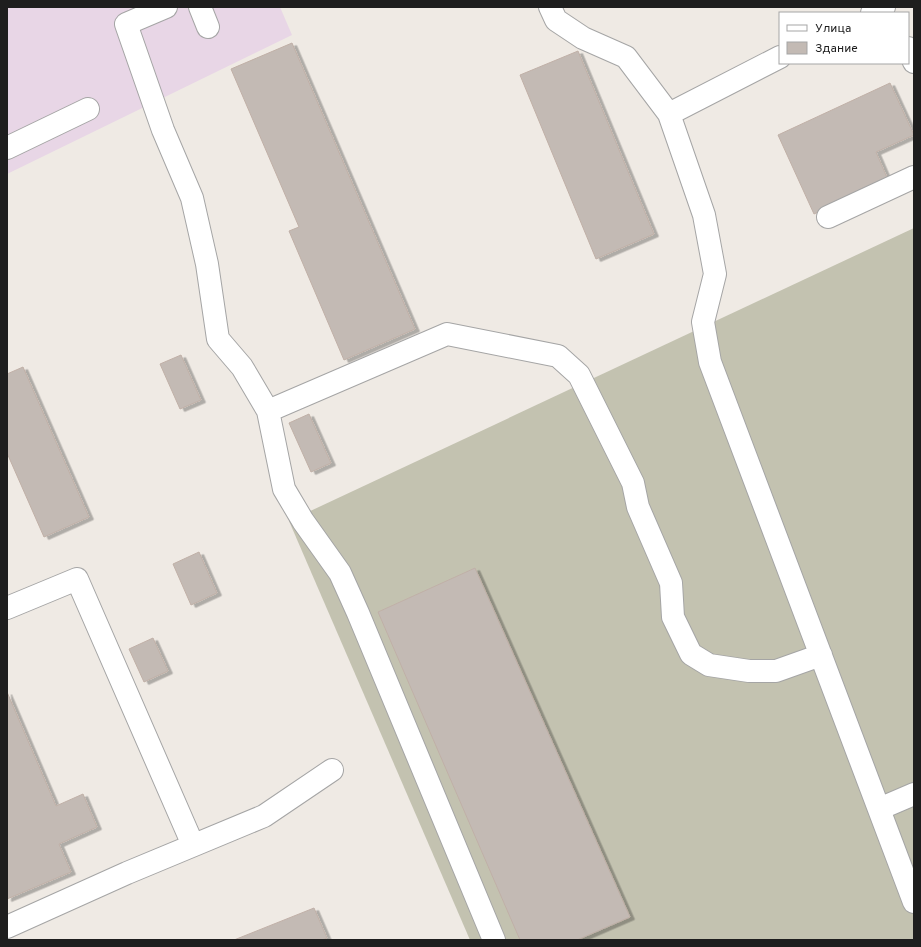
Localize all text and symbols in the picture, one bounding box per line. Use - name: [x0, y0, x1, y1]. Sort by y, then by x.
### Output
- legend: [779, 12, 909, 64]
- text: Улица: [815, 21, 851, 37]
- text: Здание: [815, 41, 858, 57]

